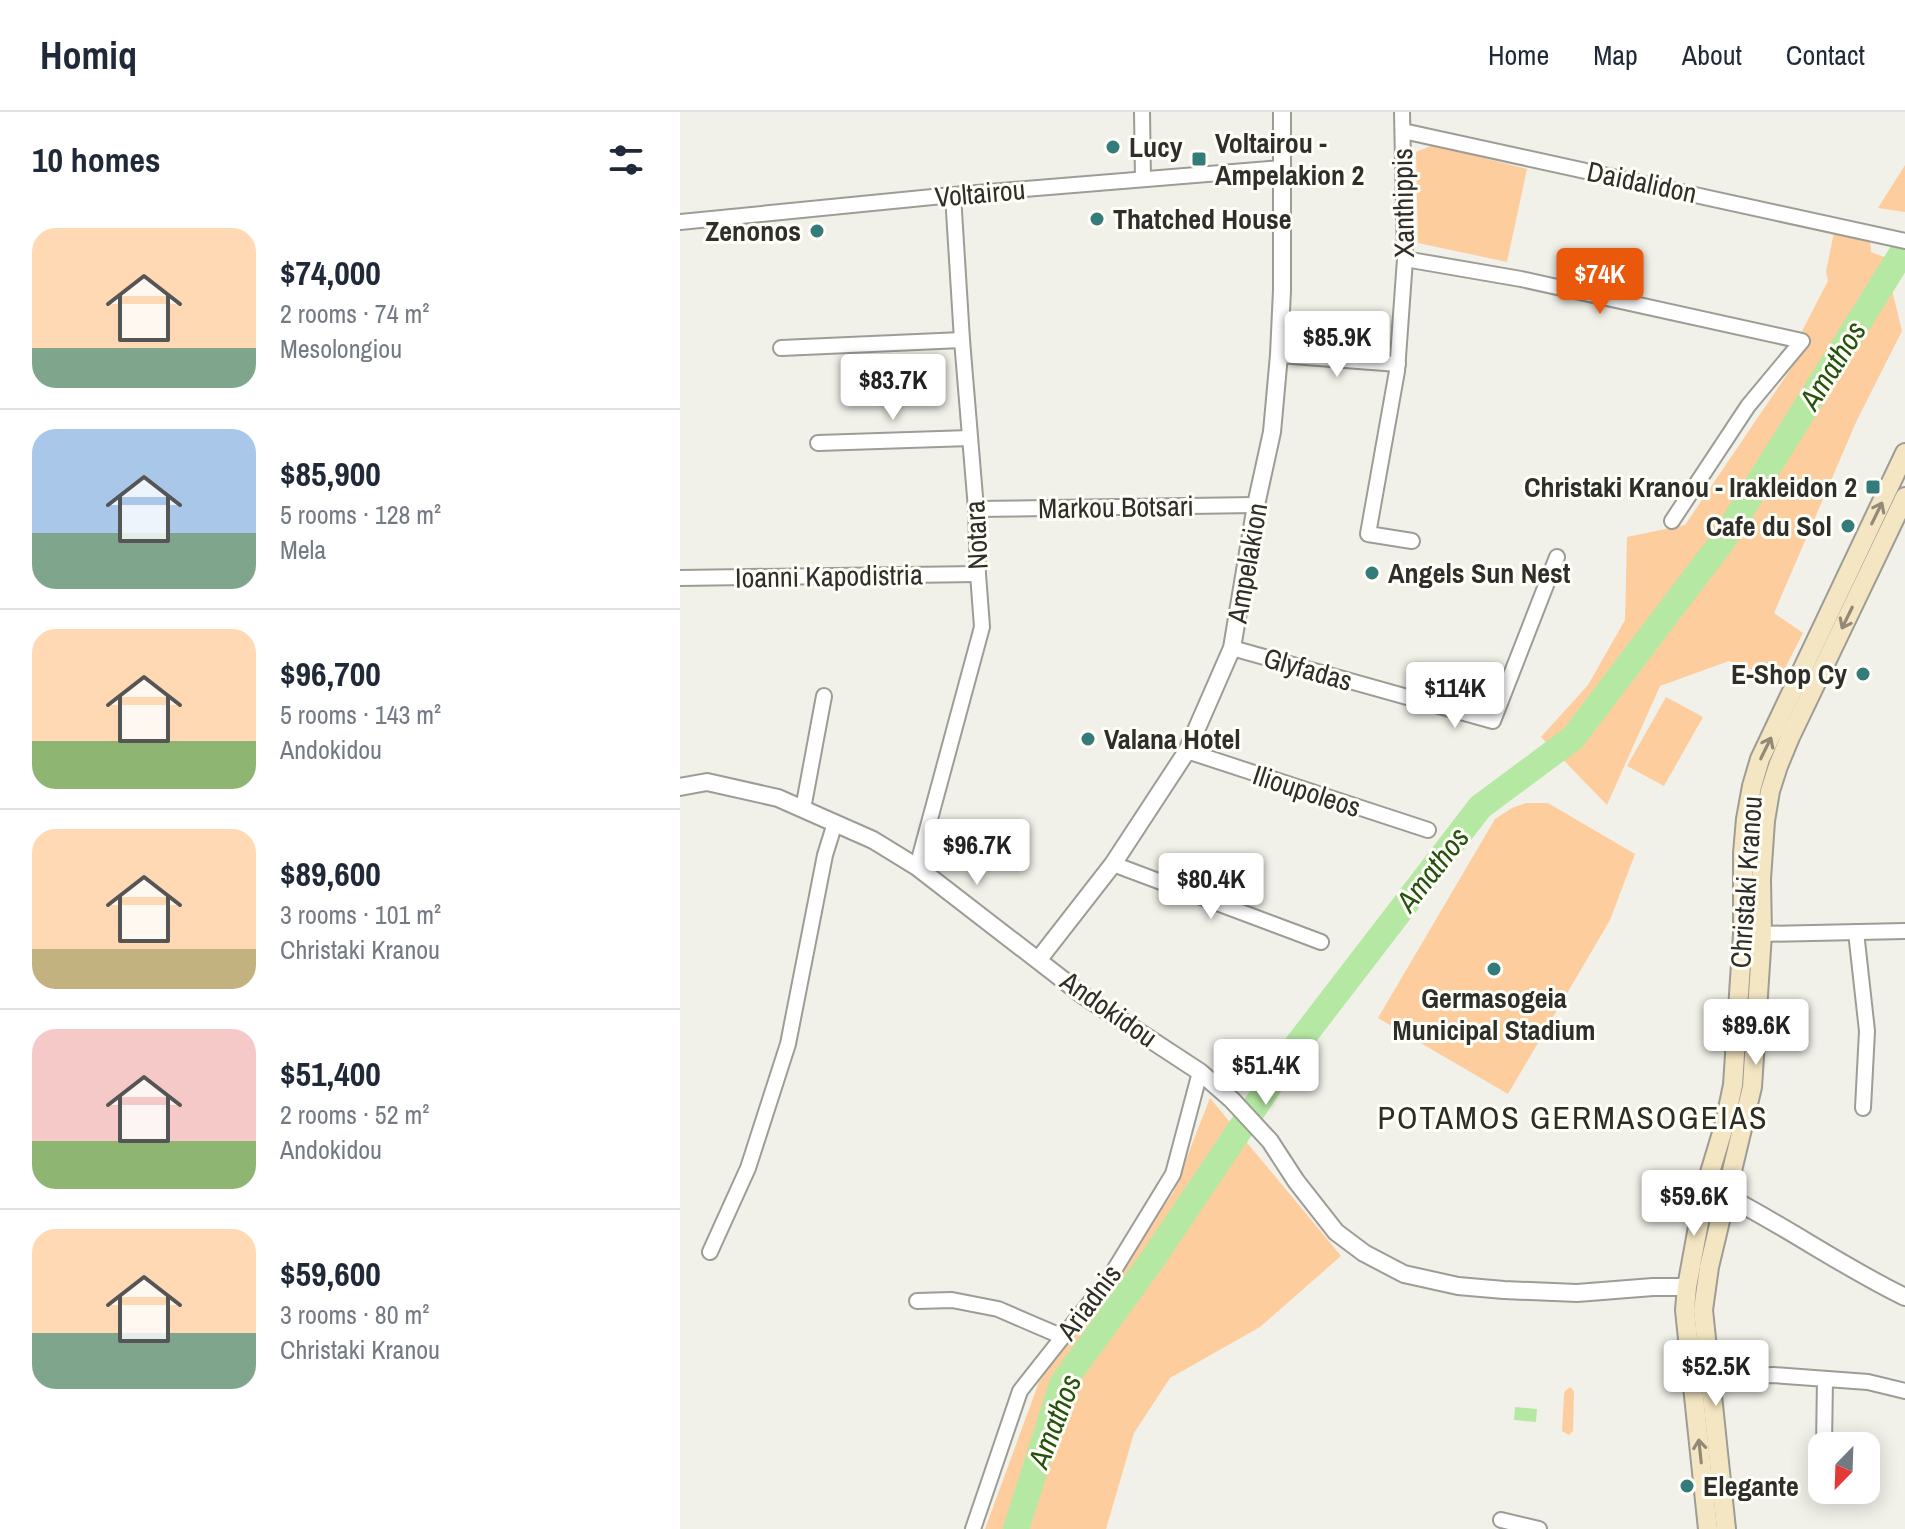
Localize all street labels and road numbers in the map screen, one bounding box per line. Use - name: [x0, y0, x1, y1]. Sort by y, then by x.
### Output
- street label: Xanthippis: [1383, 148, 1423, 258]
- street label: Daidalidon: [1584, 152, 1700, 212]
- street label: Voltairou: [933, 170, 1027, 216]
- street label: Markou Botsari: [1038, 487, 1194, 527]
- street label: Notara: [955, 499, 997, 570]
- street label: Ampelakion: [1218, 500, 1276, 627]
- street label: Ioanni Kapodistria: [735, 555, 923, 597]
- street label: Glyfadas: [1259, 638, 1357, 700]
- street label: Ilioupoleos: [1248, 756, 1366, 826]
- street label: Christaki Kranou: [1721, 795, 1771, 969]
- street label: Andokidou: [1052, 961, 1165, 1056]
- street label: Ariadnis: [1047, 1256, 1130, 1348]

